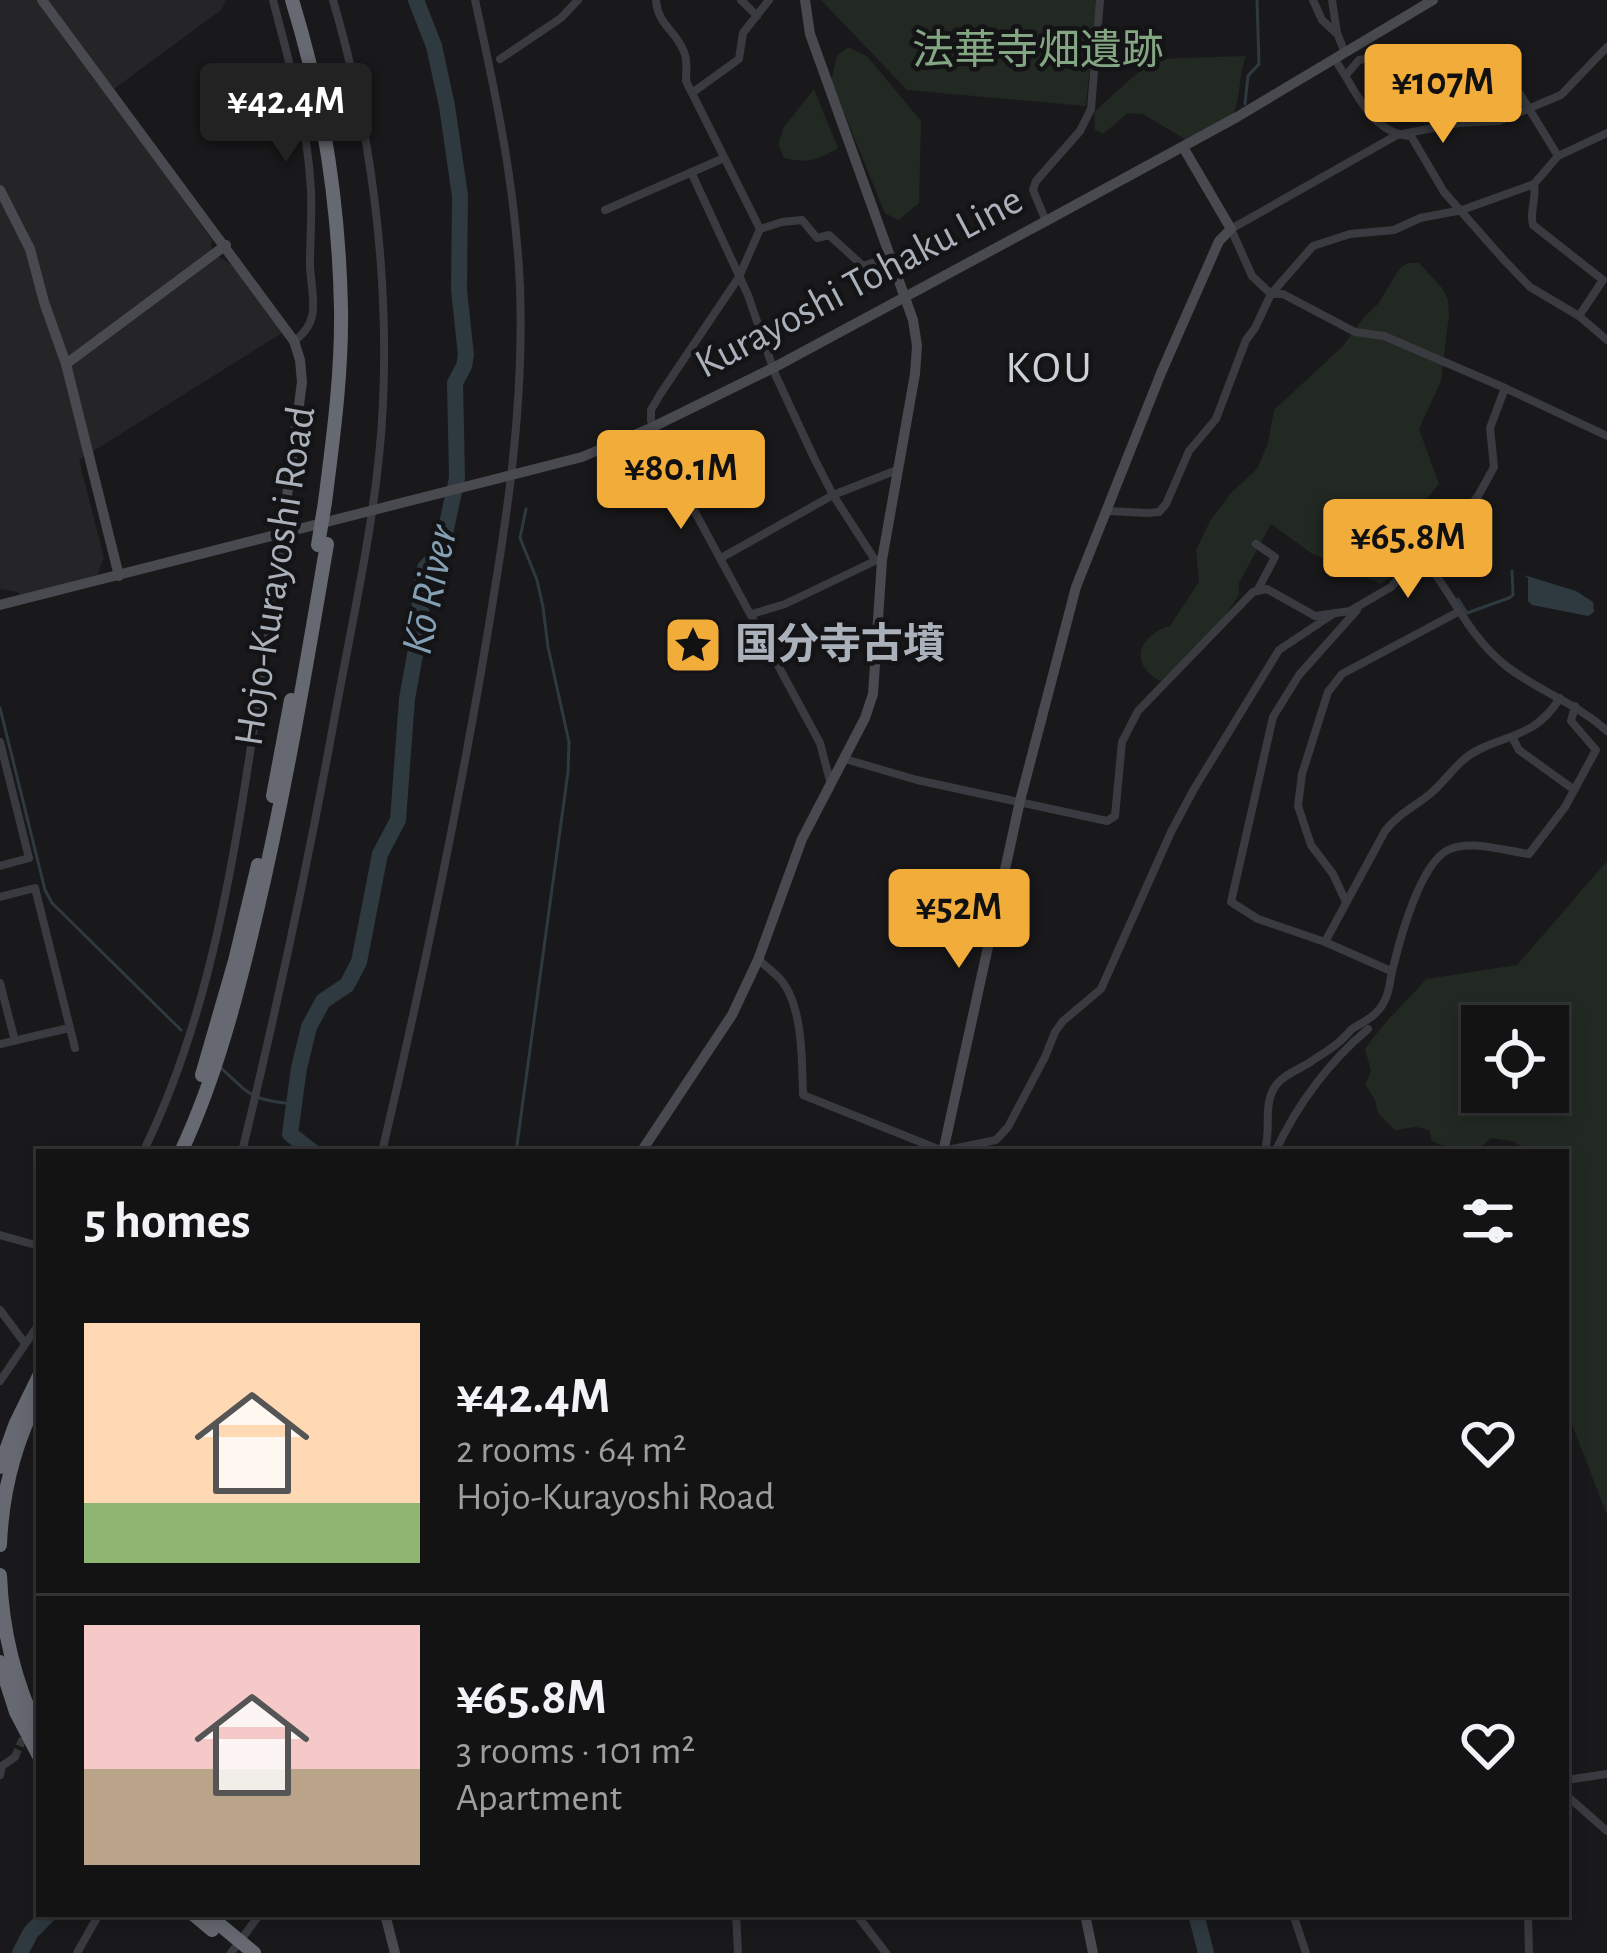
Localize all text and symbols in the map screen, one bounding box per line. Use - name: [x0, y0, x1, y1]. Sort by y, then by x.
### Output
- park label: 法華寺畑遺跡: [912, 28, 1164, 72]
- pin: ¥107M: [1359, 44, 1527, 146]
- pin: ¥42.4M: [188, 63, 384, 165]
- text: ¥107M: [1392, 63, 1494, 102]
- text: ¥42.4M: [227, 82, 345, 121]
- street label: Kurayoshi Tohaku Line: [689, 178, 1029, 386]
- district label: KOU: [1005, 346, 1095, 391]
- street label: Hojo-Kurayoshi Road: [227, 403, 323, 749]
- pin: ¥80.1M: [583, 430, 779, 532]
- text: ¥80.1M: [624, 449, 738, 488]
- pin: ¥65.8M: [1310, 499, 1506, 601]
- text: ¥65.8M: [1350, 518, 1466, 557]
- water label: Kō River: [394, 520, 466, 658]
- place icon: 国分寺古墳: [662, 614, 724, 676]
- place label: 国分寺古墳: [735, 622, 945, 666]
- pin: ¥52M: [888, 869, 1030, 971]
- text: ¥52M: [916, 888, 1002, 927]
- map controls: [1461, 1005, 1569, 1113]
- button: locate: [1461, 1005, 1569, 1113]
- icon: filters: [1455, 1188, 1521, 1254]
- text: 5 homes: [84, 1196, 251, 1247]
- icon: home: [180, 1371, 324, 1515]
- text: ¥42.4M: [456, 1371, 610, 1422]
- icon: heart: [1455, 1410, 1521, 1476]
- text: 2 rooms · 64 m²: [456, 1431, 686, 1470]
- text: Hojo-Kurayoshi Road: [456, 1478, 775, 1517]
- text: ¥65.8M: [456, 1672, 607, 1723]
- icon: home: [180, 1673, 324, 1817]
- icon: heart: [1455, 1712, 1521, 1778]
- text: 3 rooms · 101 m²: [456, 1732, 695, 1771]
- text: Apartment: [456, 1779, 622, 1818]

